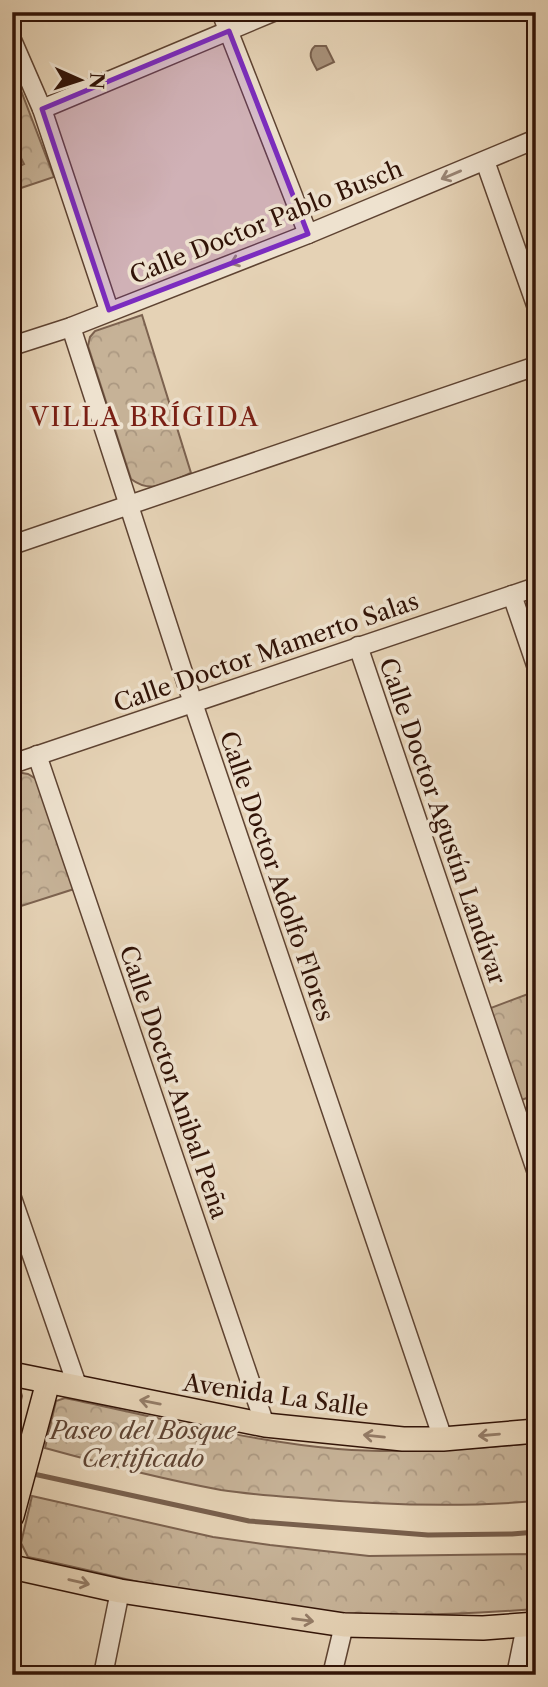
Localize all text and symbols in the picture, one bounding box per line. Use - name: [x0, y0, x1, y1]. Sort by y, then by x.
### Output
- north arrow: [46, 46, 116, 116]
- text: N: [85, 72, 108, 90]
- street label: Calle Doctor Pablo Busch: [125, 154, 407, 290]
- one-way arrow: [440, 170, 462, 183]
- one-way arrow: [229, 255, 251, 268]
- district label: VILLA BRÍGIDA: [29, 401, 260, 433]
- street label: Calle Doctor Mamerto Salas: [110, 586, 422, 718]
- street label: Calle Doctor Agustín Landívar: [373, 654, 513, 988]
- street label: Calle Doctor Adolfo Flores: [214, 727, 340, 1025]
- street label: Calle Doctor Anibal Peña: [114, 942, 235, 1223]
- street label: Avenida La Salle: [180, 1367, 371, 1422]
- one-way arrow: [139, 1395, 162, 1409]
- park label: Paseo del Bosque Certificado: [48, 1416, 237, 1473]
- one-way arrow: [478, 1429, 501, 1442]
- one-way arrow: [364, 1430, 386, 1443]
- one-way arrow: [67, 1576, 90, 1589]
- one-way arrow: [291, 1614, 314, 1627]

